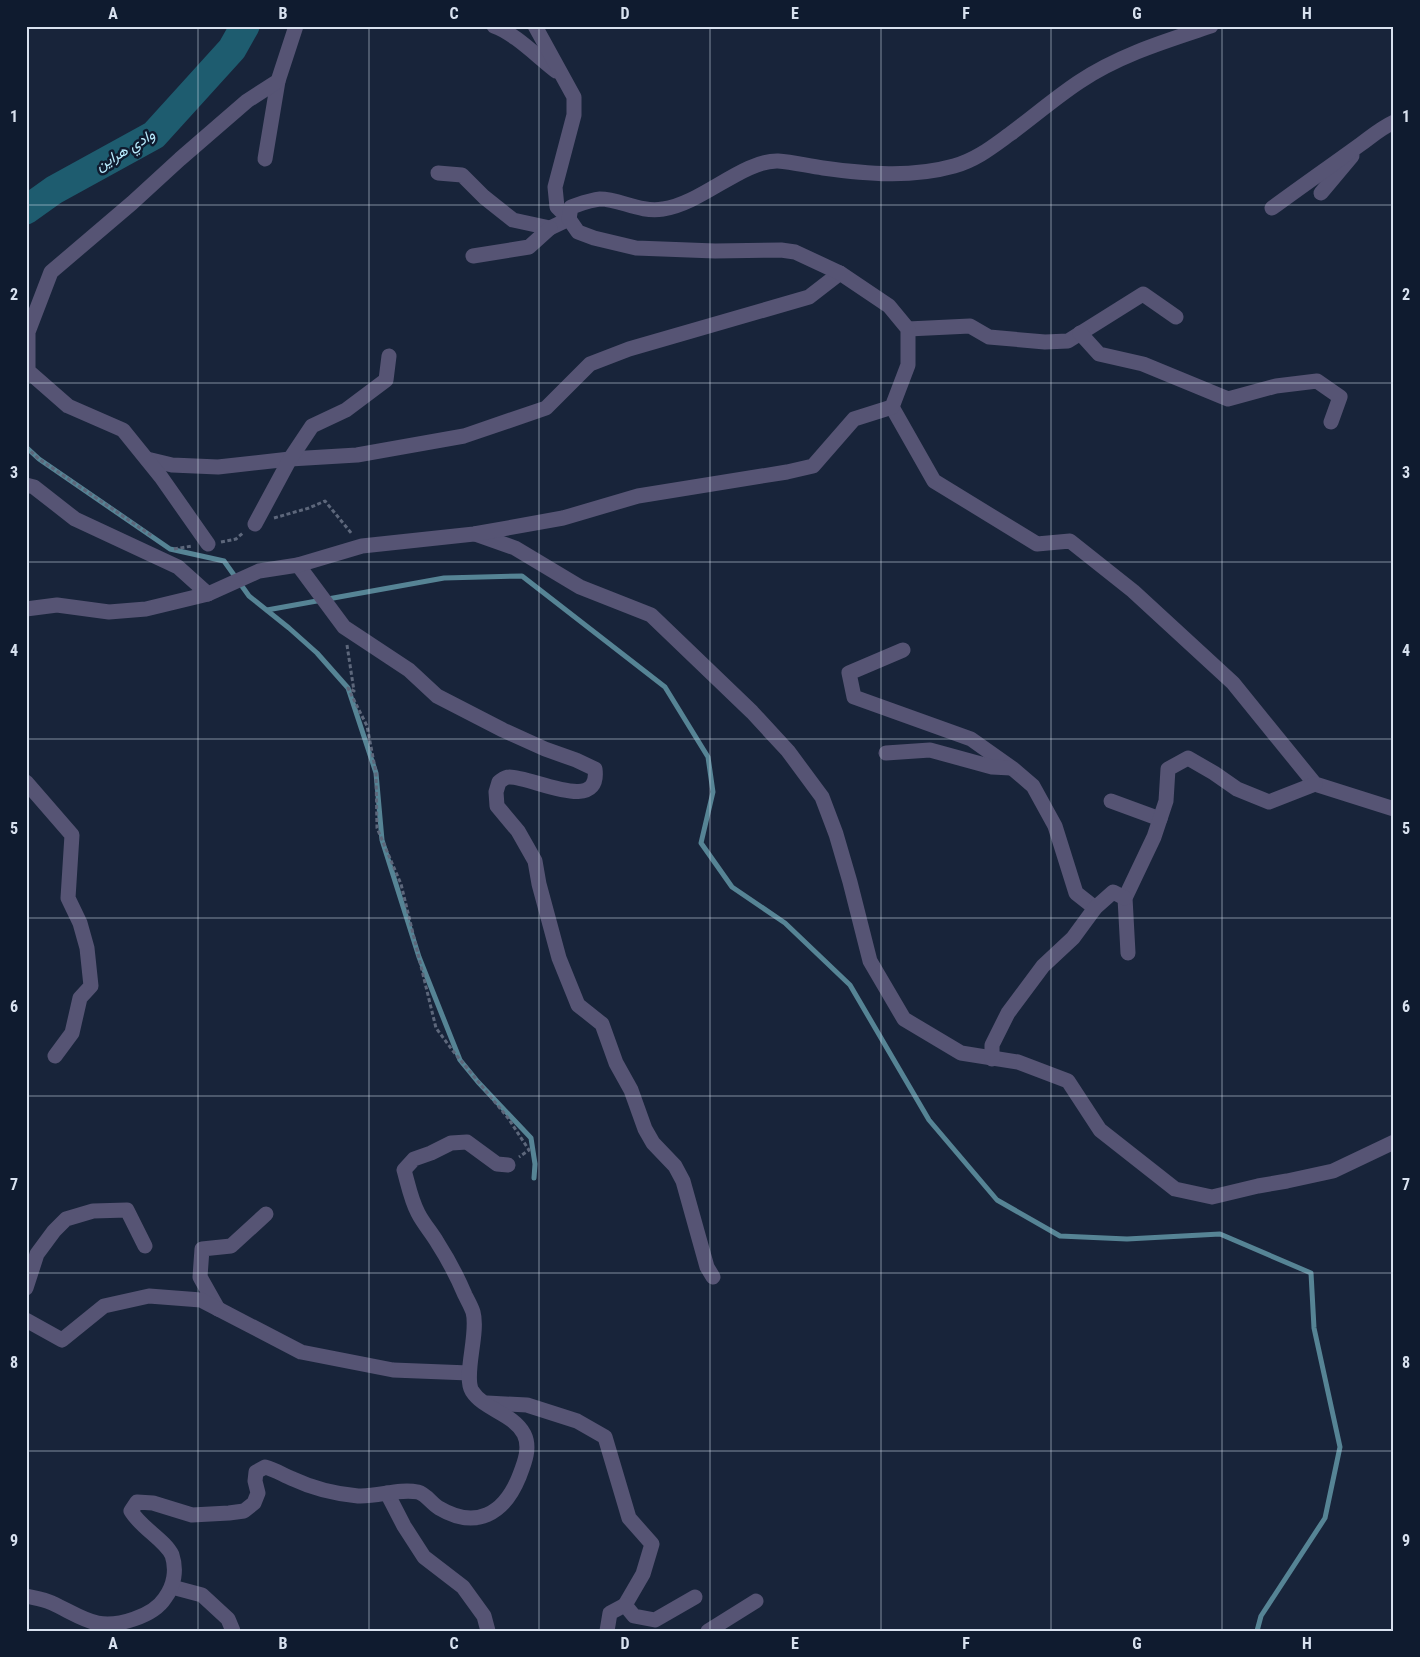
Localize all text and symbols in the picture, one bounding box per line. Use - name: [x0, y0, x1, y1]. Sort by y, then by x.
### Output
- text: A: [108, 4, 118, 23]
- text: B: [279, 4, 288, 23]
- text: C: [449, 4, 459, 23]
- text: D: [620, 4, 630, 23]
- text: E: [791, 4, 799, 23]
- text: F: [962, 4, 970, 23]
- text: G: [1132, 4, 1142, 23]
- text: H: [1302, 4, 1312, 23]
- text: 1: [10, 107, 18, 126]
- text: 1: [1402, 107, 1410, 126]
- water label: وادي هراين: [92, 125, 160, 177]
- text: 2: [10, 285, 18, 304]
- text: 2: [1402, 285, 1410, 304]
- text: 3: [10, 463, 18, 482]
- text: 3: [1402, 463, 1410, 482]
- text: 4: [10, 641, 18, 660]
- text: 4: [1402, 641, 1410, 660]
- text: 5: [10, 819, 18, 838]
- text: 5: [1402, 819, 1410, 838]
- text: 6: [10, 997, 18, 1016]
- text: 6: [1402, 997, 1410, 1016]
- text: 7: [10, 1175, 18, 1194]
- text: 7: [1402, 1175, 1410, 1194]
- text: 8: [10, 1353, 18, 1372]
- text: 8: [1402, 1353, 1410, 1372]
- text: 9: [10, 1531, 18, 1550]
- text: 9: [1402, 1531, 1410, 1550]
- text: A: [108, 1634, 118, 1653]
- text: B: [279, 1634, 288, 1653]
- text: C: [449, 1634, 459, 1653]
- text: D: [620, 1634, 630, 1653]
- text: E: [791, 1634, 799, 1653]
- text: F: [962, 1634, 970, 1653]
- text: G: [1132, 1634, 1142, 1653]
- text: H: [1302, 1634, 1312, 1653]

